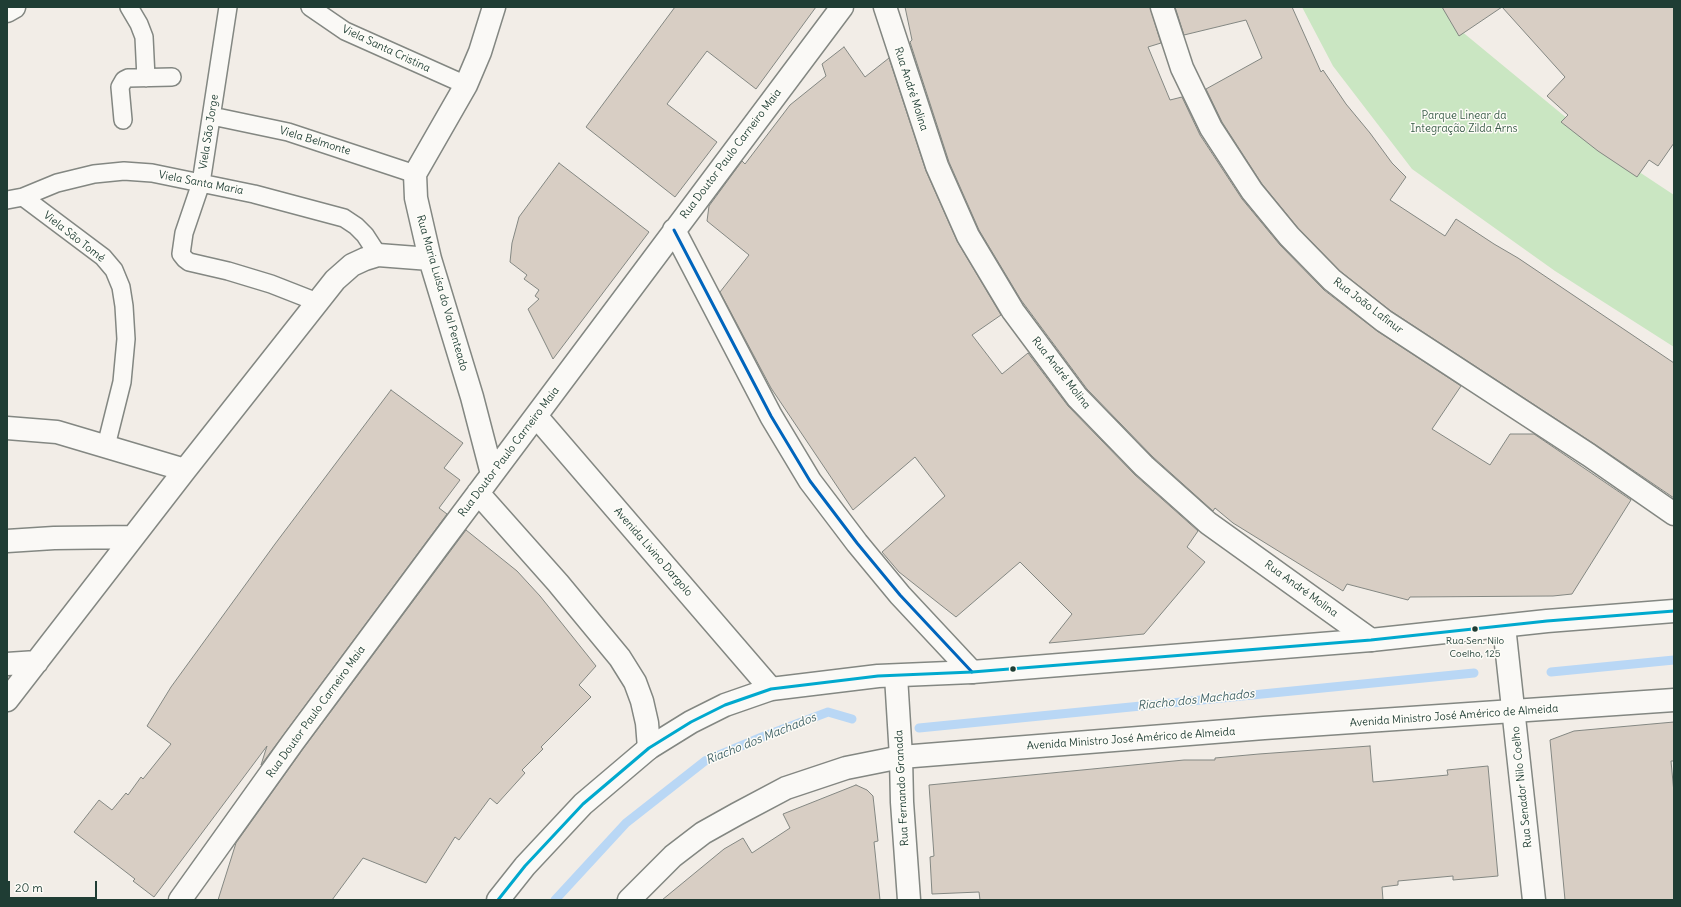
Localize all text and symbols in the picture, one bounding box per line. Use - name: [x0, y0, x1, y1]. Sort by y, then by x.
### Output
- street label: Viela Santa Cristina: [340, 23, 432, 75]
- street label: Rua André Molina: [891, 45, 931, 133]
- street label: Rua Doutor Paulo Carneiro Maia: [678, 86, 784, 222]
- street label: Viela São Jorge: [197, 93, 221, 171]
- park label: Parque Linear da Integração Zilda Arns: [1410, 109, 1518, 135]
- street label: Viela Belmonte: [278, 124, 352, 158]
- street label: Viela Santa Maria: [157, 168, 245, 198]
- street label: Viela São Tomé: [41, 209, 107, 265]
- street label: Rua Maria Luísa do Val Penteado: [413, 213, 471, 373]
- street label: Rua João Lafinur: [1330, 275, 1406, 337]
- street label: Rua André Molina: [1029, 334, 1093, 412]
- street label: Rua Doutor Paulo Carneiro Maia: [456, 384, 562, 520]
- street label: Avenida Livino Dargolo: [611, 505, 695, 599]
- street label: Rua André Molina: [1262, 558, 1340, 620]
- marker: Rua Sen. Nilo Coelho, 125: [1470, 624, 1480, 634]
- place label: Rua Sen. Nilo Coelho, 125: [1446, 635, 1504, 658]
- street label: Rua Doutor Paulo Carneiro Maia: [264, 644, 368, 780]
- unlabelled marker: [1008, 664, 1018, 674]
- water label: Riacho dos Machados: [1137, 687, 1255, 713]
- street label: Avenida Ministro José Américo de Almeida: [1349, 702, 1559, 730]
- water label: Riacho dos Machados: [704, 710, 818, 768]
- street label: Avenida Ministro José Américo de Almeida: [1026, 725, 1236, 753]
- street label: Rua Senador Nilo Coelho: [1509, 726, 1535, 848]
- street label: Rua Fernando Granada: [892, 729, 912, 847]
- scale bar: [10, 873, 99, 899]
- text: 20 m: [15, 880, 43, 895]

